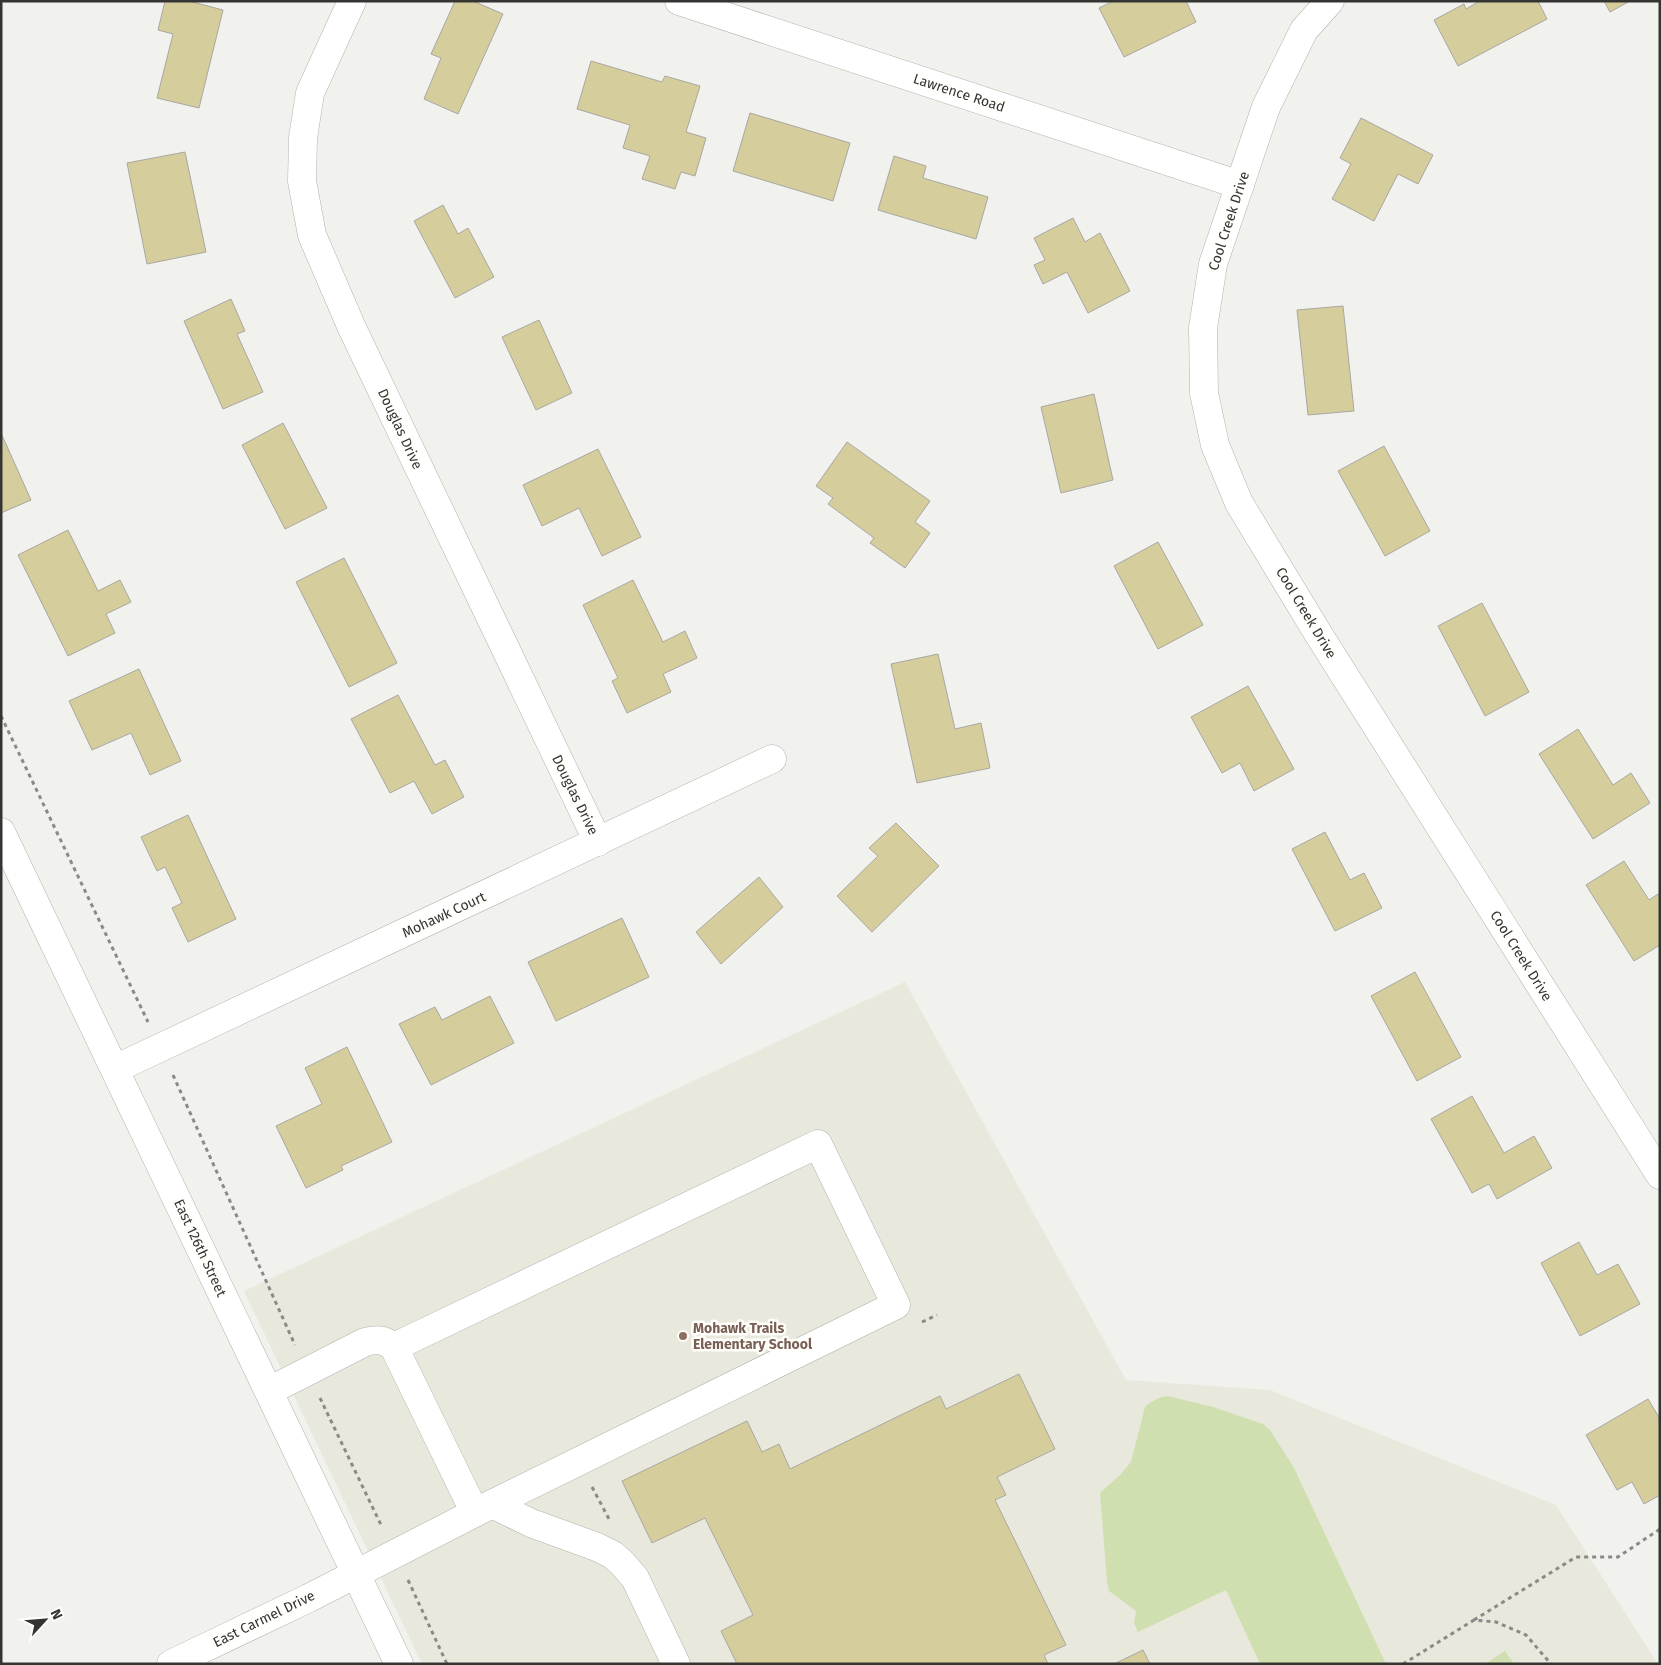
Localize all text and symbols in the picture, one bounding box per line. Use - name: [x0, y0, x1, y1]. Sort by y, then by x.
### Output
- street label: Lawrence Road: [911, 70, 1007, 116]
- street label: Cool Creek Drive: [1205, 169, 1253, 273]
- street label: Douglas Drive: [374, 386, 426, 472]
- street label: Cool Creek Drive: [1272, 564, 1340, 662]
- street label: Douglas Drive: [548, 752, 602, 838]
- street label: Mohawk Court: [400, 888, 489, 942]
- street label: Cool Creek Drive: [1486, 908, 1556, 1004]
- street label: East 126th Street: [170, 1197, 230, 1300]
- place label: Mohawk Trails Elementary School: [693, 1320, 813, 1353]
- marker: Mohawk Trails Elementary School: [677, 1330, 689, 1342]
- street label: East Carmel Drive: [210, 1587, 318, 1651]
- north arrow: [20, 1595, 70, 1645]
- text: N: [47, 1607, 66, 1622]

